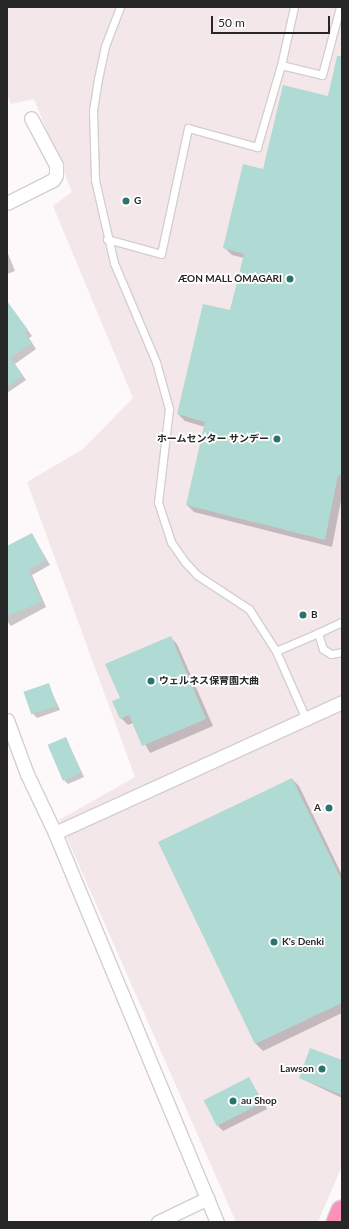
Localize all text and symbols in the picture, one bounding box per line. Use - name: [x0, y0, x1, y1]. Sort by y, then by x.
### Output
- scale bar: [213, 8, 332, 34]
- text: 50 m: [218, 15, 245, 30]
- place label: G: [134, 195, 141, 207]
- marker: G: [121, 196, 131, 206]
- place label: ÆON MALL ŌMAGARI: [178, 273, 282, 285]
- marker: ÆON MALL ŌMAGARI: [285, 274, 295, 284]
- place label: ホームセンター サンデー: [157, 433, 269, 445]
- marker: ホームセンター サンデー: [272, 434, 282, 444]
- place label: B: [311, 609, 318, 621]
- marker: B: [298, 610, 308, 620]
- place label: ウェルネス保育園大曲: [159, 675, 259, 687]
- marker: ウェルネス保育園大曲: [146, 676, 156, 686]
- place label: A: [314, 802, 321, 814]
- marker: A: [324, 803, 334, 813]
- place label: K's Denki: [282, 936, 324, 948]
- marker: K's Denki: [269, 937, 279, 947]
- place label: Lawson: [280, 1063, 314, 1075]
- marker: Lawson: [317, 1064, 327, 1074]
- place label: au Shop: [241, 1095, 277, 1107]
- marker: au Shop: [228, 1096, 238, 1106]

